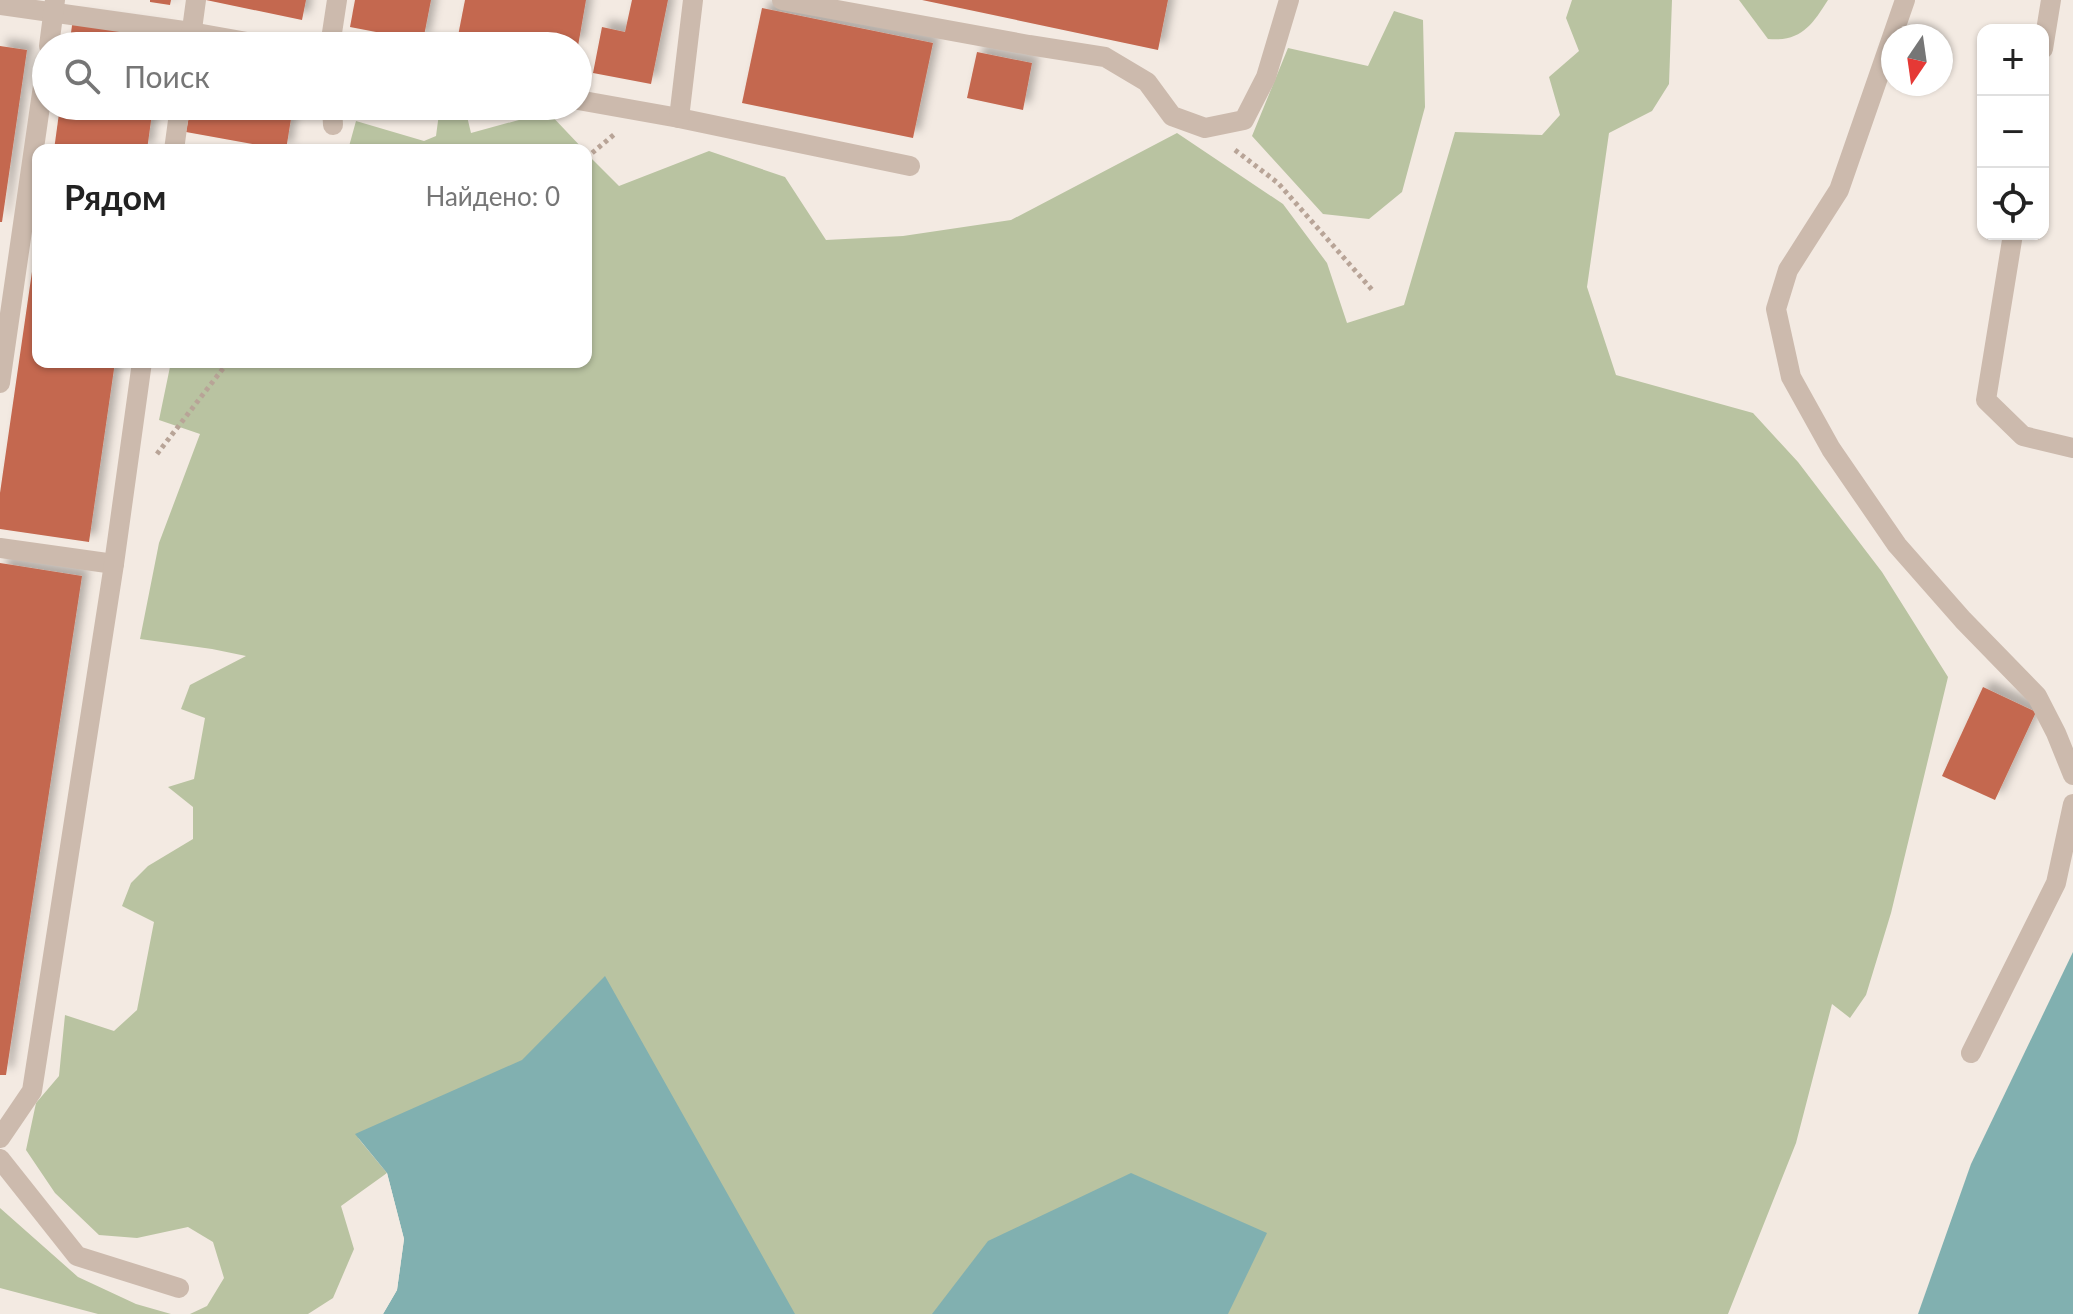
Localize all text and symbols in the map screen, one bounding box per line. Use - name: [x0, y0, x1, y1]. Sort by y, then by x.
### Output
- north arrow: [1881, 24, 1953, 96]
- map controls: [1977, 24, 2049, 240]
- button: +: [1977, 24, 2049, 96]
- search box: [32, 32, 592, 120]
- icon: search: [60, 54, 104, 98]
- text: Поиск: [124, 58, 210, 94]
- button: −: [1977, 96, 2049, 168]
- button: locate: [1977, 168, 2049, 240]
- text: Рядом: [64, 176, 166, 217]
- text: Найдено: 0: [425, 180, 560, 212]

